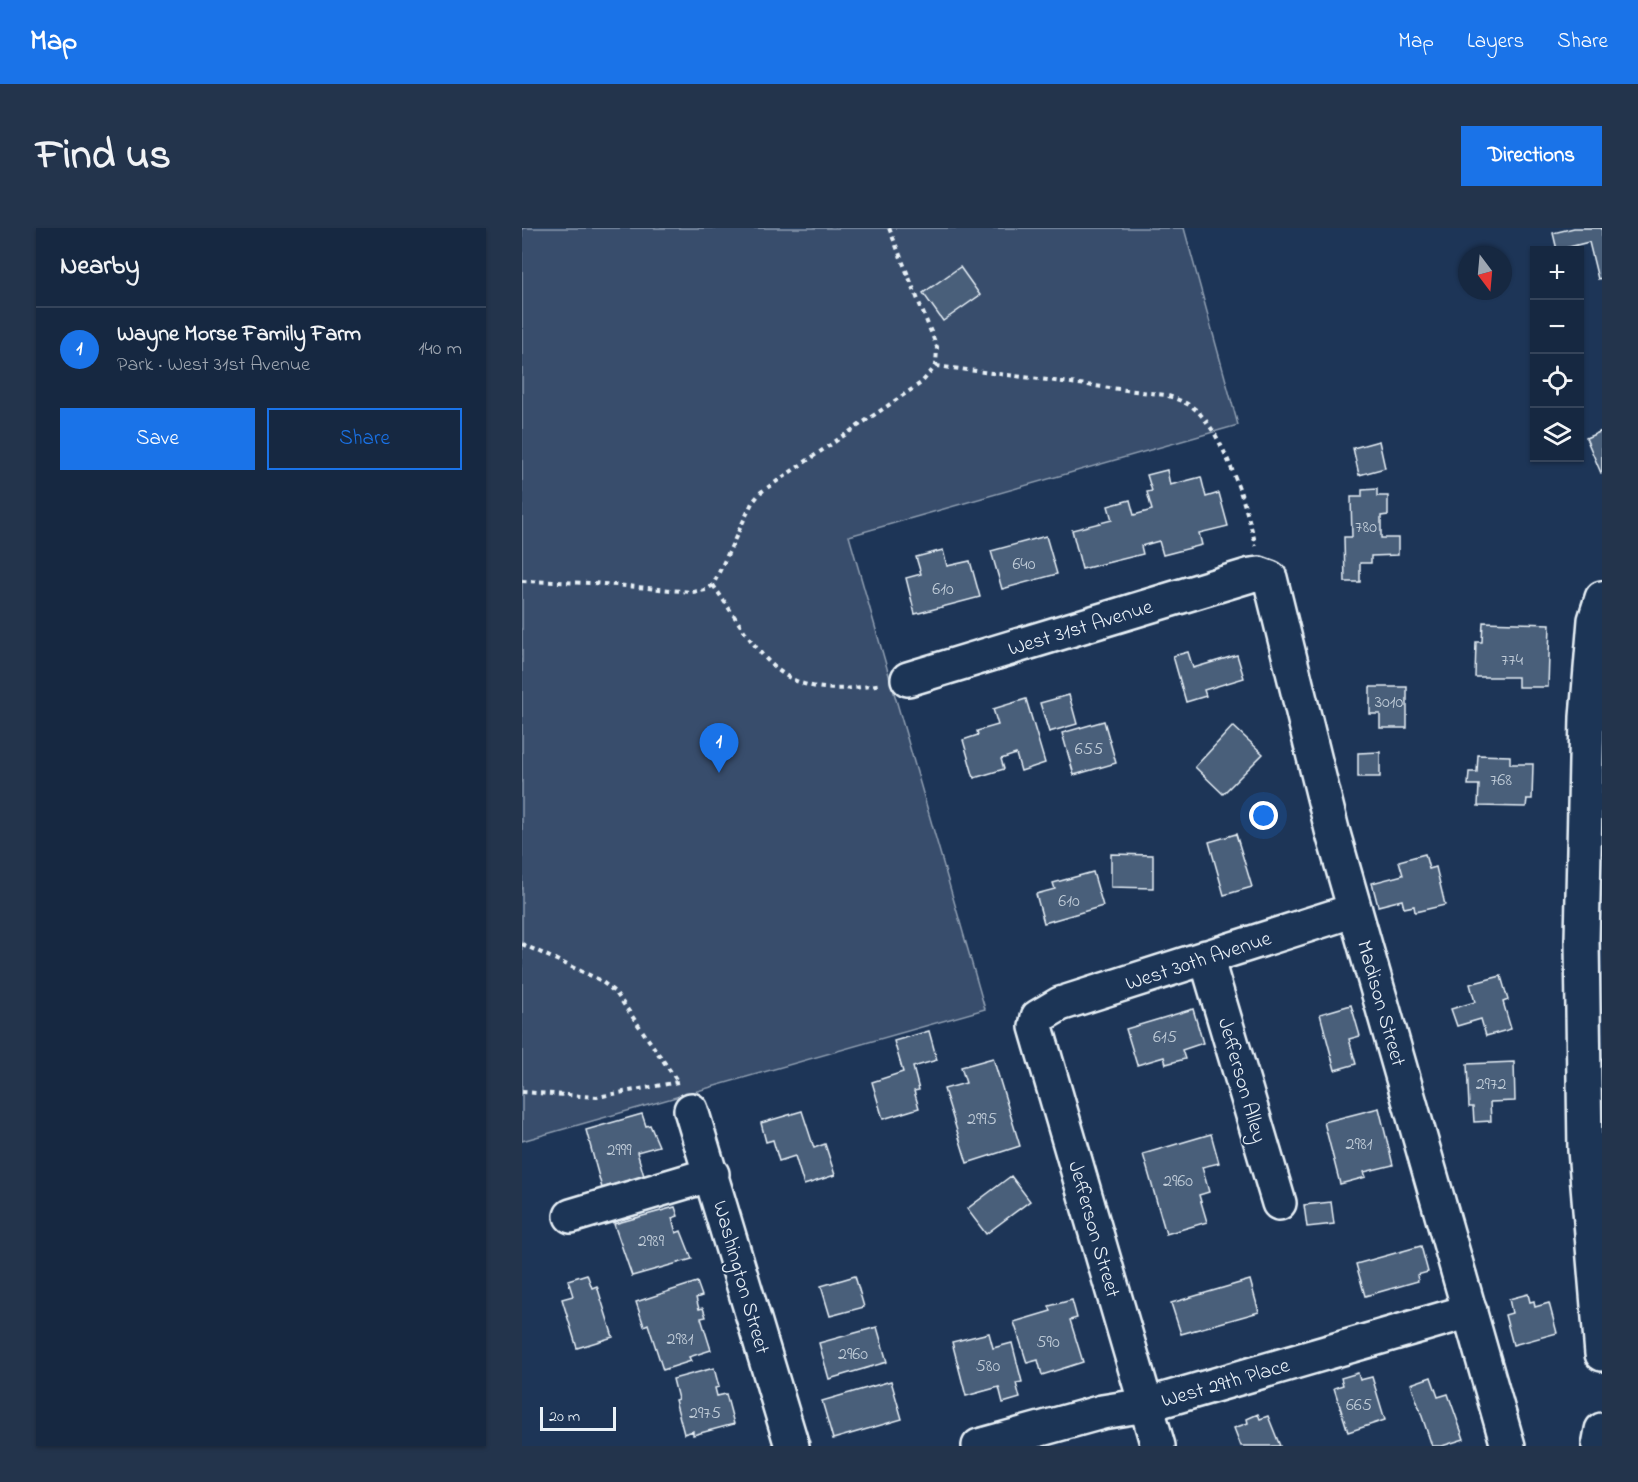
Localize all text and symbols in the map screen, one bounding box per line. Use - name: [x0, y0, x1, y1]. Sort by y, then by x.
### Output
- text: Map: [30, 22, 77, 63]
- text: Map: [1398, 27, 1434, 57]
- text: Layers: [1467, 27, 1524, 57]
- text: Share: [1557, 27, 1608, 57]
- text: Find us: [36, 126, 171, 187]
- button: Directions: [1461, 126, 1602, 186]
- north arrow: [1458, 246, 1512, 300]
- map controls: [1530, 246, 1584, 462]
- button: +: [1530, 246, 1584, 300]
- text: Nearby: [60, 248, 139, 286]
- button: −: [1530, 300, 1584, 354]
- text: Wayne Morse Family Farm: [117, 319, 361, 351]
- text: 1: [76, 335, 83, 364]
- text: 140 m: [418, 335, 462, 364]
- text: Park · West 31st Avenue: [117, 351, 310, 380]
- button: locate: [1530, 354, 1584, 408]
- button: Save: [60, 408, 255, 470]
- button: Share: [267, 408, 462, 470]
- button: layers: [1530, 408, 1584, 462]
- house number: 780: [1355, 515, 1377, 541]
- house number: 640: [1012, 552, 1036, 578]
- house number: 610: [932, 577, 954, 603]
- street label: West 31st Avenue: [1005, 592, 1157, 665]
- house number: 774: [1501, 648, 1524, 674]
- house number: 3010: [1375, 690, 1404, 716]
- pin: 1: [700, 724, 738, 773]
- house number: 655: [1075, 737, 1103, 763]
- house number: 768: [1490, 768, 1512, 794]
- your location: [1249, 801, 1278, 830]
- house number: 610: [1058, 889, 1080, 915]
- street label: West 30th Avenue: [1122, 924, 1276, 1000]
- street label: Madison Street: [1348, 937, 1412, 1070]
- street label: Jefferson Alley: [1207, 1014, 1273, 1147]
- house number: 615: [1153, 1025, 1177, 1051]
- house number: 2972: [1476, 1072, 1506, 1098]
- house number: 2995: [967, 1107, 997, 1133]
- house number: 2981: [1346, 1132, 1373, 1158]
- house number: 2999: [606, 1138, 632, 1164]
- street label: Jefferson Street: [1059, 1158, 1127, 1301]
- house number: 2960: [1163, 1169, 1193, 1195]
- street label: Washington Street: [702, 1197, 776, 1358]
- house number: 2989: [638, 1229, 665, 1255]
- house number: 2981: [667, 1327, 694, 1353]
- house number: 590: [1036, 1330, 1060, 1356]
- house number: 2960: [838, 1342, 868, 1368]
- street label: West 29th Place: [1158, 1351, 1294, 1417]
- house number: 580: [976, 1354, 1001, 1380]
- house number: 665: [1346, 1393, 1372, 1419]
- house number: 2975: [689, 1401, 721, 1427]
- scale bar: [540, 1404, 616, 1432]
- text: 20 m: [549, 1405, 580, 1429]

